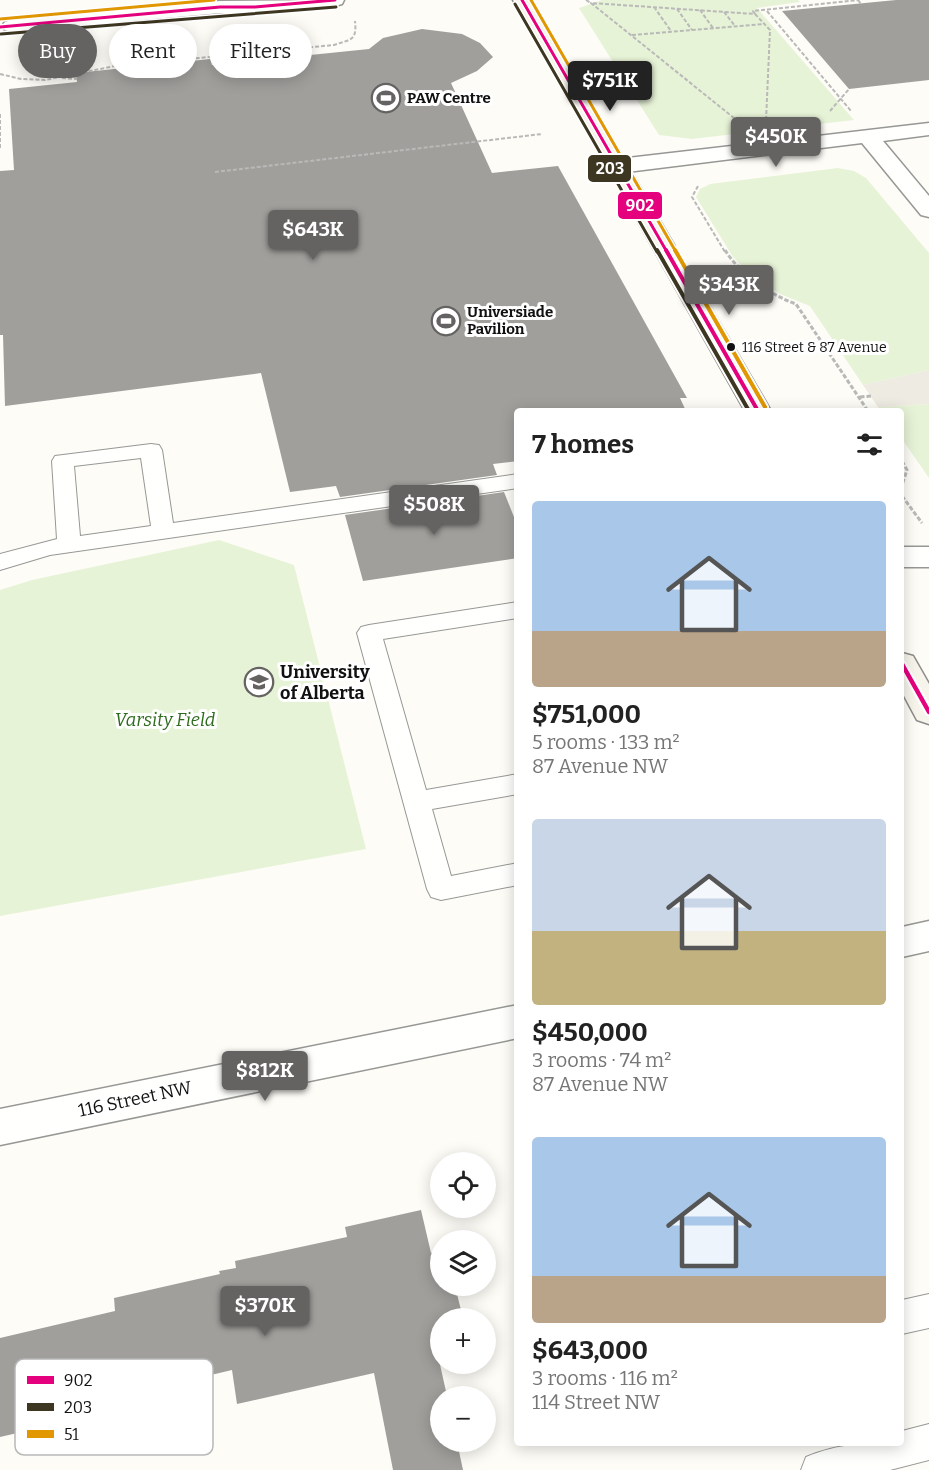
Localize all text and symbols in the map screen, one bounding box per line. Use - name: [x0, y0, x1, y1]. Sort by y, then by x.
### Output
- chip: Buy: [18, 24, 97, 78]
- chip: Rent: [109, 24, 197, 78]
- chip: Filters: [209, 24, 312, 78]
- pin: $751K: [568, 61, 652, 112]
- text: $751K: [582, 68, 638, 92]
- sports icon: PAW Centre: [370, 82, 402, 114]
- place label: PAW Centre: [407, 89, 491, 107]
- pin: $450K: [734, 117, 818, 168]
- text: $450K: [745, 124, 807, 148]
- line badge: 203: [587, 154, 632, 183]
- text: 203: [596, 159, 624, 178]
- line badge: 902: [617, 191, 663, 220]
- text: 902: [626, 196, 654, 215]
- pin: $643K: [271, 210, 355, 261]
- text: $643K: [282, 217, 344, 241]
- pin: $343K: [687, 265, 771, 316]
- text: $343K: [698, 272, 760, 296]
- place label: Universiade Pavilion: [467, 303, 553, 338]
- sports icon: Universiade Pavilion: [430, 305, 462, 337]
- place label: 116 Street & 87 Avenue: [742, 339, 887, 356]
- marker: 116 Street & 87 Avenue: [725, 341, 737, 353]
- icon: filters: [853, 428, 886, 461]
- text: 7 homes: [532, 429, 634, 460]
- pin: $508K: [392, 485, 476, 536]
- text: $508K: [403, 492, 465, 516]
- icon: home: [655, 540, 763, 648]
- place label: University of Alberta: [280, 661, 371, 704]
- school or university icon: University of Alberta: [243, 666, 275, 698]
- text: $751,000: [532, 699, 641, 730]
- park label: Varsity Field: [115, 709, 216, 731]
- text: 5 rooms · 133 m²: [532, 730, 680, 754]
- text: 87 Avenue NW: [532, 754, 668, 778]
- icon: home: [655, 858, 763, 966]
- text: $450,000: [532, 1017, 648, 1048]
- text: 3 rooms · 74 m²: [532, 1048, 671, 1072]
- pin: $812K: [223, 1051, 307, 1102]
- text: $812K: [236, 1058, 294, 1082]
- text: 87 Avenue NW: [532, 1072, 668, 1096]
- street label: 116 Street NW: [76, 1076, 194, 1122]
- map controls: [430, 1152, 496, 1452]
- button: locate: [430, 1152, 496, 1218]
- icon: home: [655, 1176, 763, 1284]
- button: layers: [430, 1230, 496, 1296]
- pin: $370K: [223, 1286, 307, 1337]
- text: $370K: [234, 1293, 296, 1317]
- button: +: [430, 1308, 496, 1374]
- text: $643,000: [532, 1335, 648, 1366]
- legend: [15, 1359, 213, 1455]
- text: 3 rooms · 116 m²: [532, 1366, 678, 1390]
- text: 902: [64, 1371, 92, 1390]
- button: −: [430, 1386, 496, 1452]
- text: 114 Street NW: [532, 1390, 660, 1414]
- text: 203: [64, 1398, 92, 1417]
- text: 51: [64, 1425, 79, 1444]

